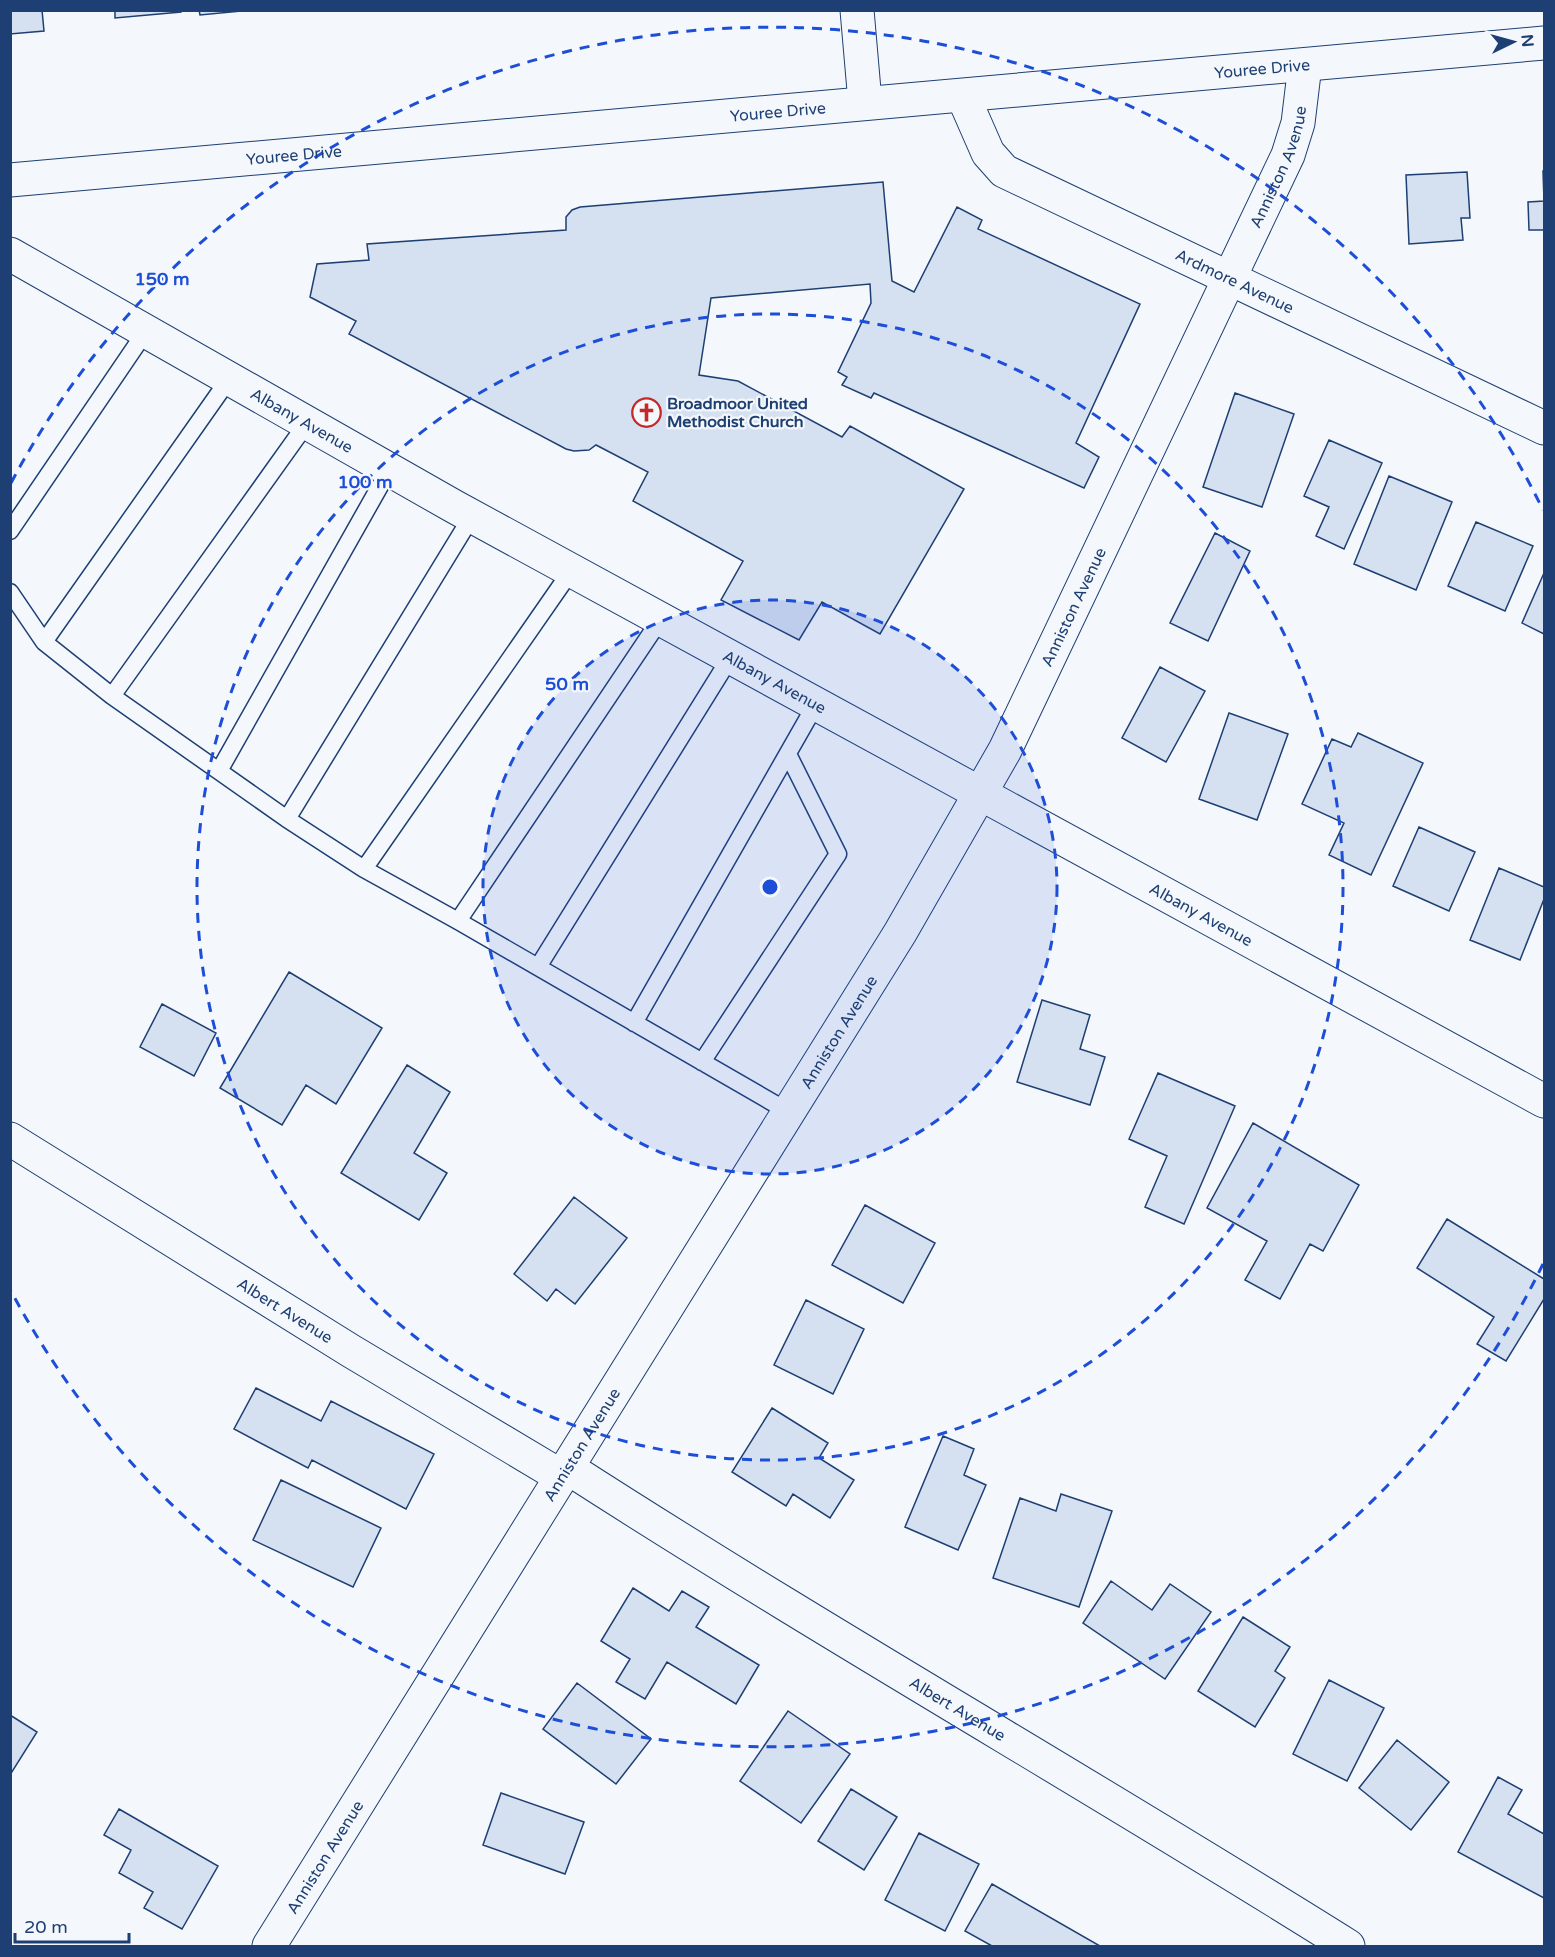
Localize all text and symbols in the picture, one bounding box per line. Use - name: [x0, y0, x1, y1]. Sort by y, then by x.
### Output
- north arrow: [1483, 12, 1543, 72]
- text: N: [1516, 34, 1537, 48]
- street label: Youree Drive: [1213, 55, 1311, 83]
- street label: Youree Drive: [729, 98, 827, 127]
- street label: Anniston Avenue: [1246, 105, 1311, 231]
- street label: Youree Drive: [245, 141, 343, 170]
- street label: Ardmore Avenue: [1172, 245, 1297, 318]
- text: 150 m: [134, 268, 190, 290]
- street label: Albany Avenue: [247, 384, 356, 458]
- place label: Broadmoor United Methodist Church: [667, 394, 808, 432]
- church icon: Broadmoor United Methodist Church: [630, 396, 662, 428]
- text: 100 m: [337, 471, 393, 493]
- street label: Anniston Avenue: [1037, 544, 1111, 670]
- street label: Albany Avenue: [719, 646, 829, 718]
- text: 50 m: [545, 673, 589, 695]
- centre of rings: [760, 877, 780, 897]
- street label: Albany Avenue: [1146, 879, 1256, 951]
- street label: Anniston Avenue: [796, 972, 882, 1093]
- street label: Albert Avenue: [233, 1274, 336, 1348]
- street label: Anniston Avenue: [539, 1384, 625, 1505]
- street label: Albert Avenue: [906, 1673, 1009, 1746]
- street label: Anniston Avenue: [283, 1797, 368, 1918]
- scale bar: [15, 1906, 129, 1944]
- text: 20 m: [24, 1916, 68, 1938]

